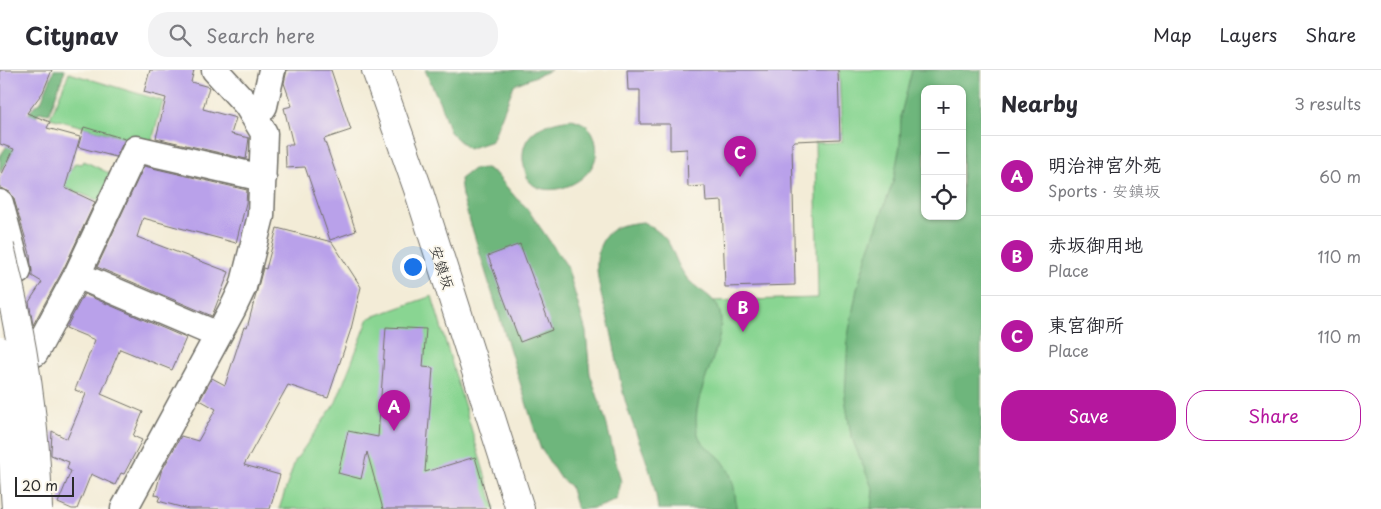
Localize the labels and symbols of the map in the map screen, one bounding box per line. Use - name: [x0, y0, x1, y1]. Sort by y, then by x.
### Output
- pin: C: [724, 136, 756, 177]
- street label: 安鎮坂: [425, 242, 461, 292]
- your location: [400, 254, 426, 280]
- pin: B: [727, 291, 759, 332]
- pin: A: [378, 390, 410, 431]
- scale bar: [15, 474, 74, 497]

